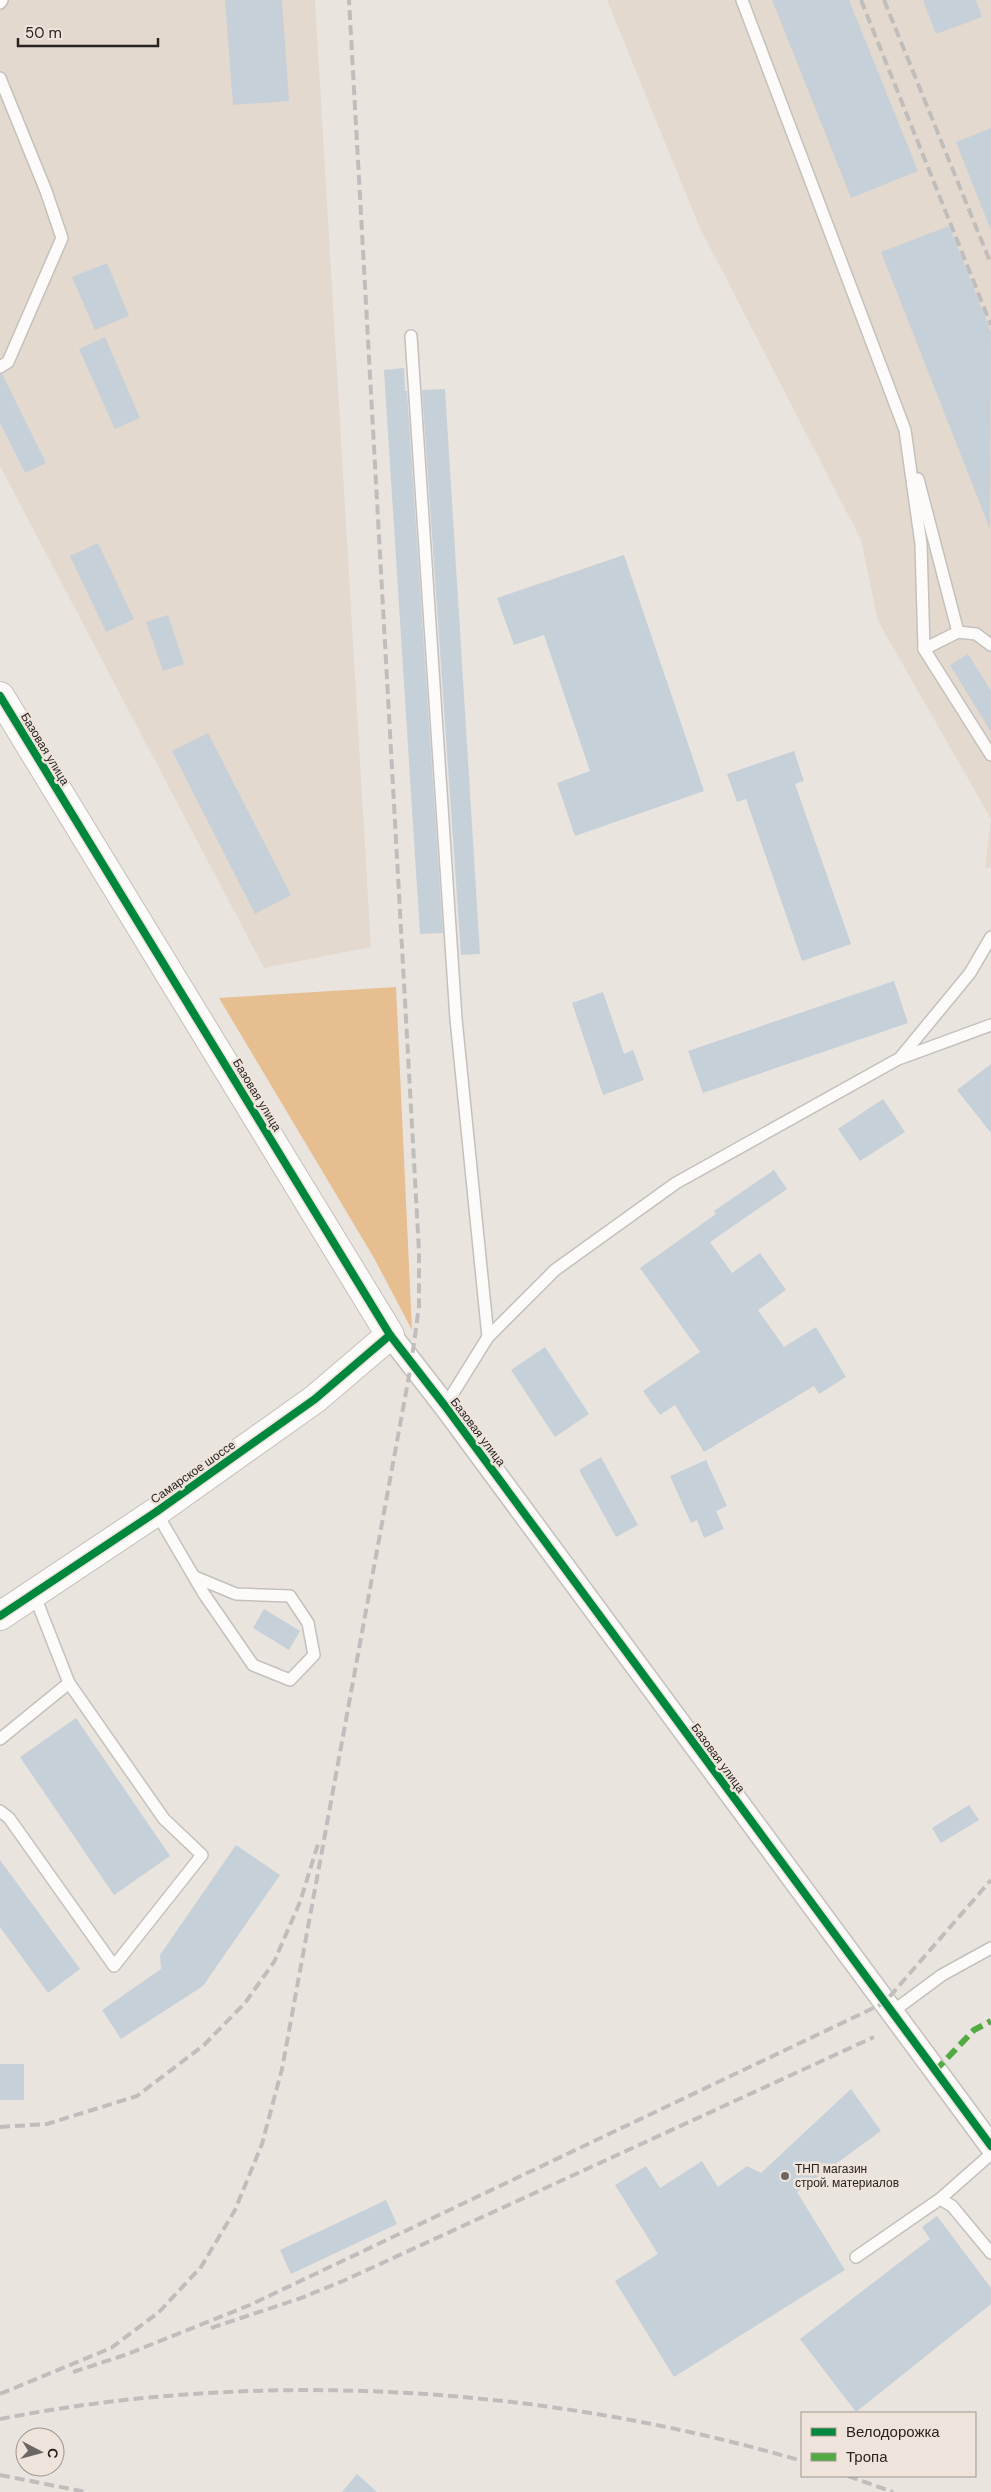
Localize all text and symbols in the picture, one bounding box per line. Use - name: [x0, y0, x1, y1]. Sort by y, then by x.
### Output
- scale bar: [18, 15, 158, 47]
- text: 50 m: [25, 23, 62, 43]
- street label: Базовая улица: [17, 710, 73, 789]
- street label: Базовая улица: [229, 1056, 285, 1135]
- street label: Базовая улица: [447, 1394, 509, 1470]
- street label: Самарское шоссе: [147, 1437, 239, 1507]
- street label: Базовая улица: [687, 1720, 749, 1796]
- place label: ТНП магазин строй. материалов: [795, 2161, 899, 2191]
- marker: ТНП магазин строй. материалов: [779, 2170, 791, 2182]
- legend: [801, 2412, 976, 2477]
- text: Велодорожка: [846, 2422, 940, 2442]
- north arrow: [15, 2427, 65, 2477]
- text: С: [43, 2447, 62, 2459]
- text: Тропа: [846, 2447, 888, 2467]

